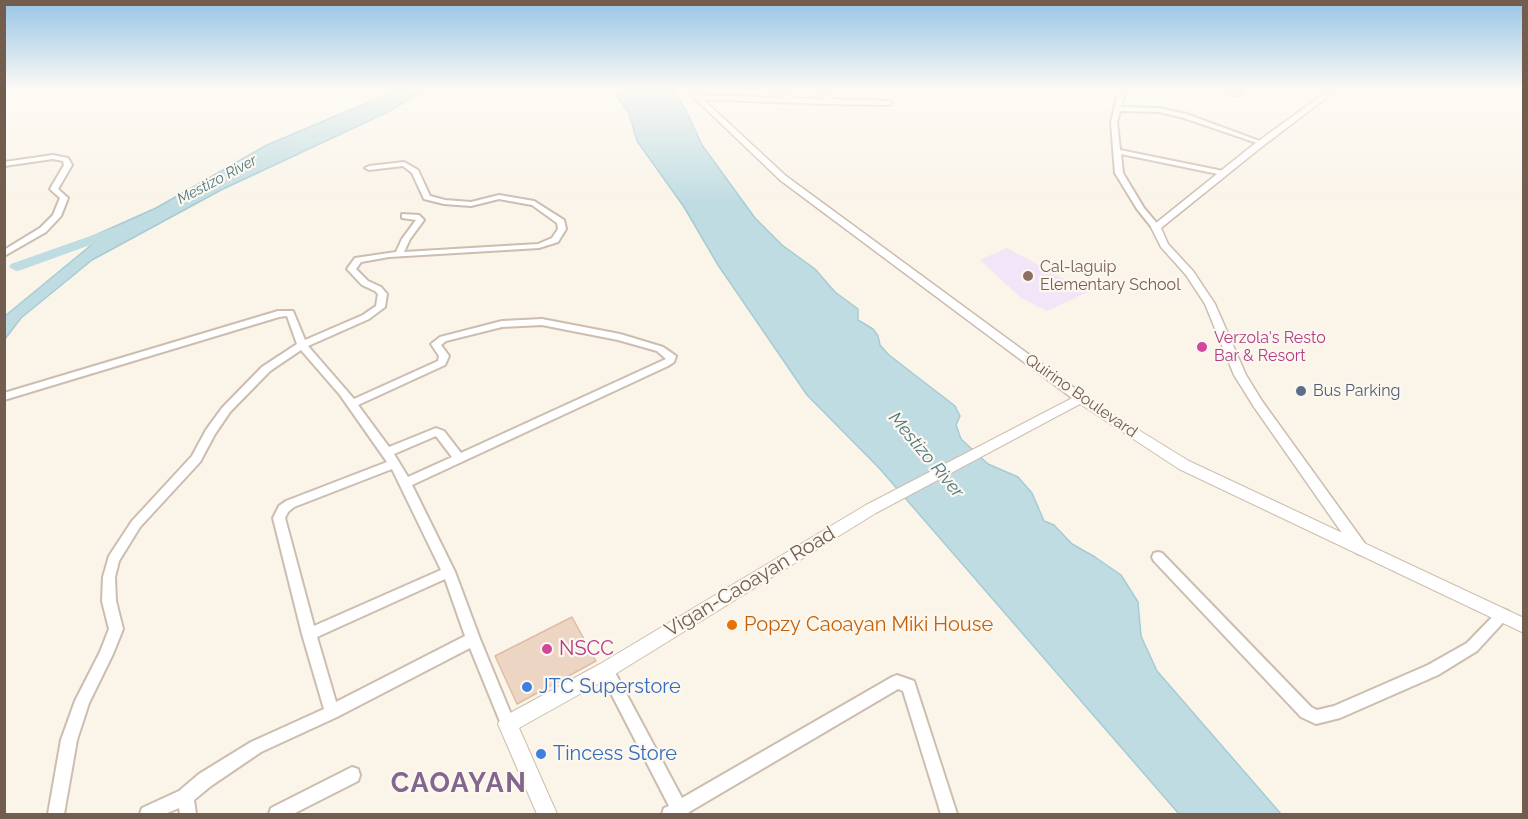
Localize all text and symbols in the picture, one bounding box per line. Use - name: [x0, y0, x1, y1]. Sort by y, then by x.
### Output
- water label: Mestizo River: [174, 151, 260, 209]
- place label: Cal-laguip Elementary School: [1040, 257, 1180, 295]
- marker: Cal-laguip Elementary School: [1021, 269, 1035, 283]
- place label: Verzola's Resto Bar & Resort: [1214, 328, 1326, 366]
- marker: Verzola's Resto Bar & Resort: [1195, 340, 1209, 354]
- street label: Quirino Boulevard: [1021, 350, 1141, 442]
- place label: Bus Parking: [1313, 381, 1400, 401]
- marker: Bus Parking: [1294, 384, 1308, 398]
- water label: Mestizo River: [884, 408, 968, 502]
- street label: Vigan-Caoayan Road: [660, 522, 840, 642]
- place label: Popzy Caoayan Miki House: [744, 613, 993, 637]
- marker: Popzy Caoayan Miki House: [725, 618, 739, 632]
- place label: NSCC: [559, 637, 614, 661]
- marker: NSCC: [540, 642, 554, 656]
- place label: JTC Superstore: [539, 675, 681, 699]
- marker: JTC Superstore: [520, 680, 534, 694]
- place label: Tincess Store: [553, 742, 677, 766]
- marker: Tincess Store: [534, 747, 548, 761]
- district label: CAOAYAN: [391, 768, 527, 800]

